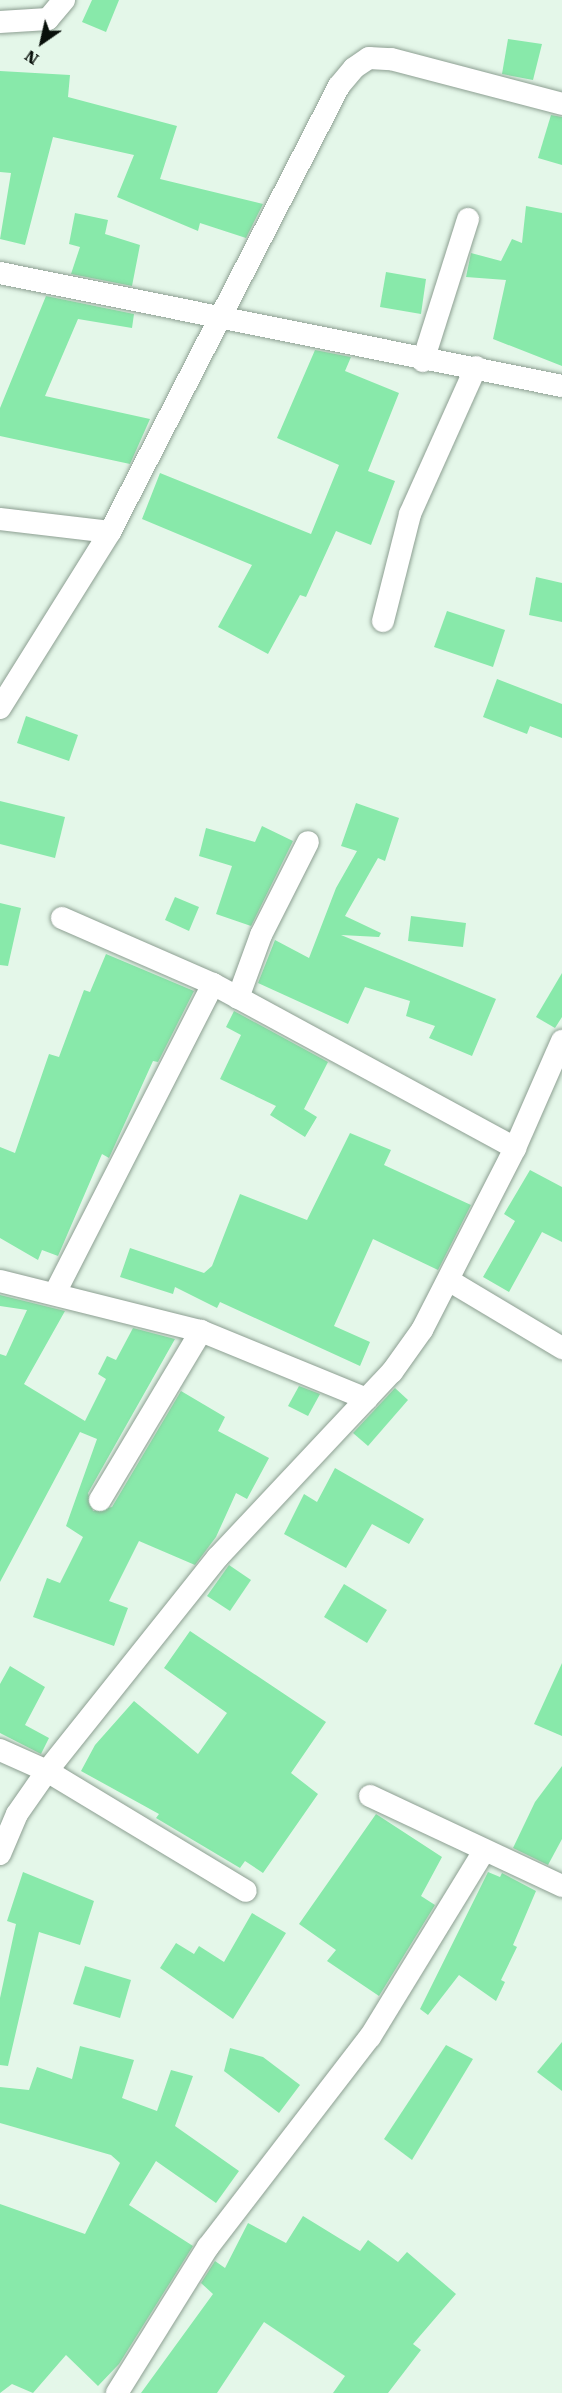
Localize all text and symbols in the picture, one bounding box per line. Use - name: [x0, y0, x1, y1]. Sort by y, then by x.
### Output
- north arrow: [12, 12, 72, 72]
- text: N: [21, 46, 42, 69]

